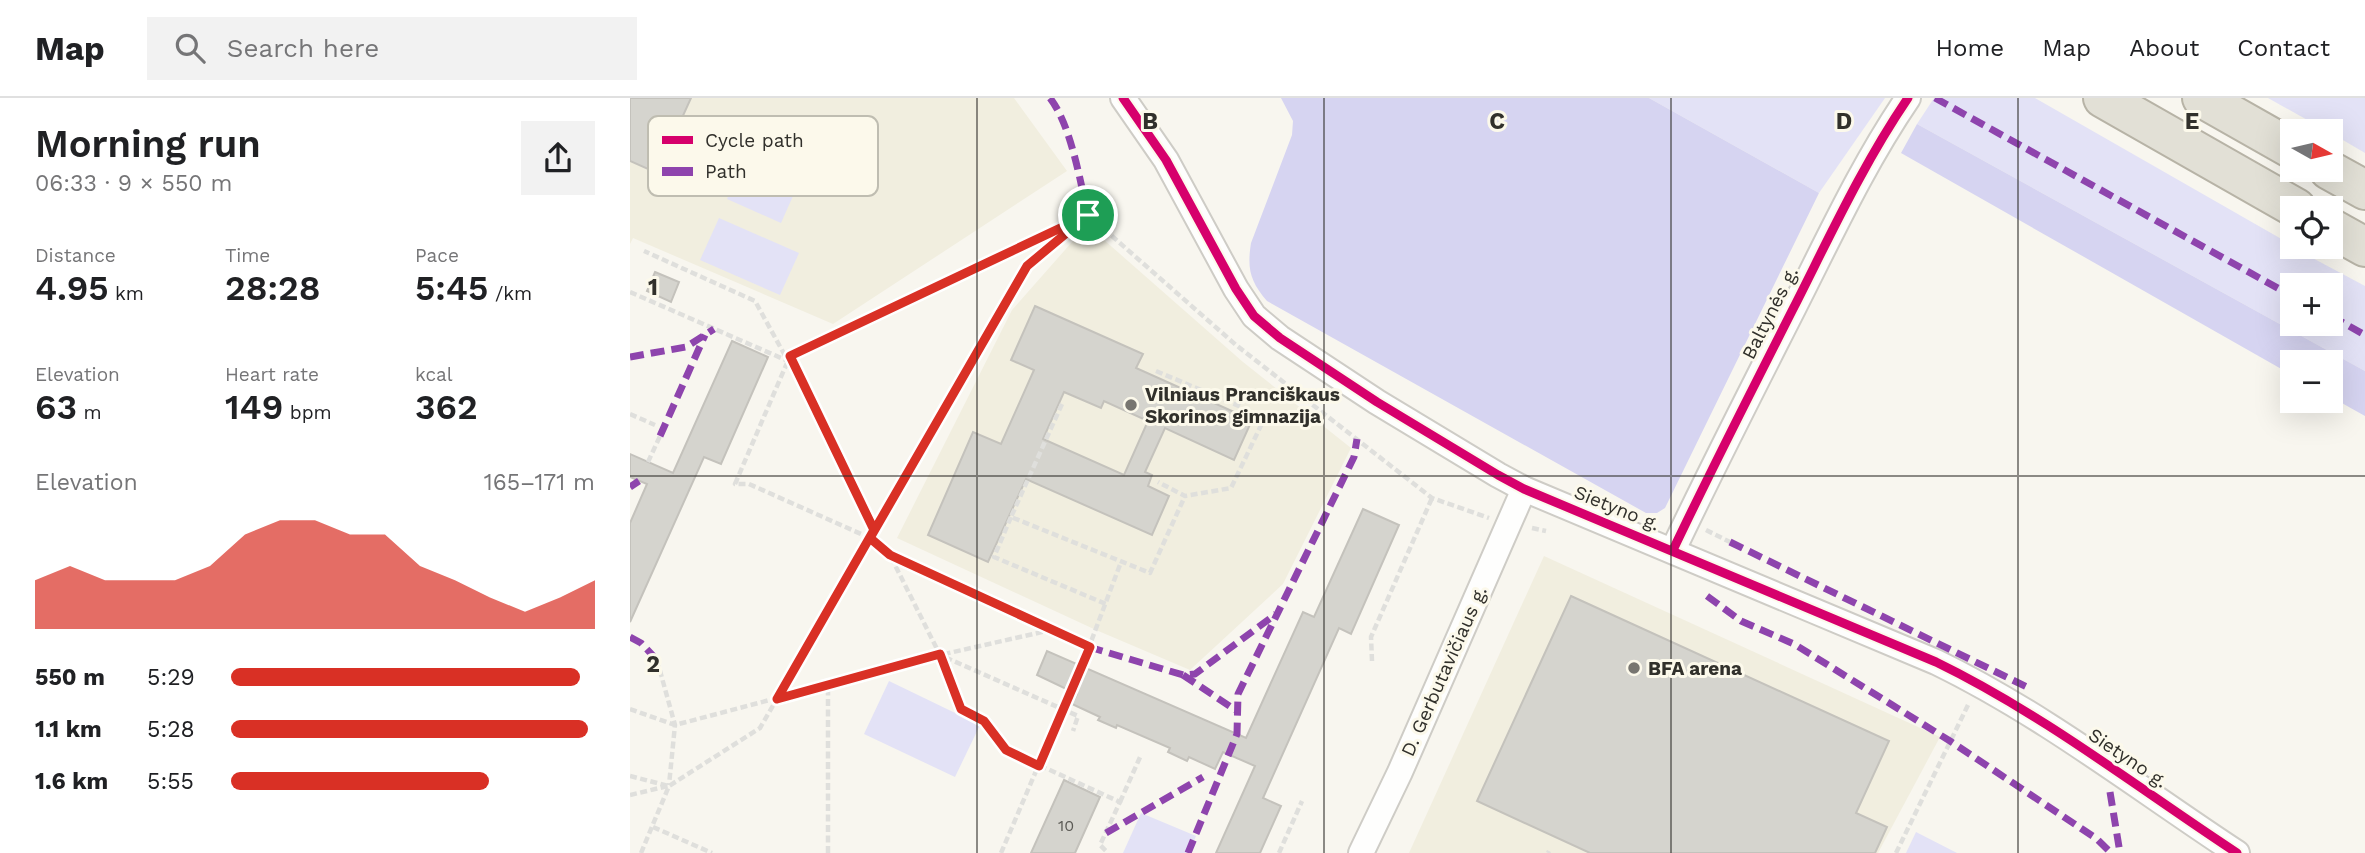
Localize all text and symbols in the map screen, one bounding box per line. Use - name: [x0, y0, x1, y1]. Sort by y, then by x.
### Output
- search box: [147, 17, 637, 80]
- text: Map: [35, 29, 105, 68]
- icon: search: [171, 29, 209, 67]
- text: Search here: [227, 33, 379, 63]
- text: Home: [1936, 34, 2004, 62]
- text: Map: [2042, 34, 2091, 62]
- text: About: [2129, 34, 2199, 62]
- text: Contact: [2237, 34, 2330, 62]
- text: B: [1142, 108, 1158, 135]
- text: C: [1489, 108, 1505, 135]
- text: D: [1836, 108, 1852, 135]
- text: E: [2185, 108, 2199, 135]
- legend: [648, 116, 878, 196]
- north arrow: [2280, 119, 2343, 182]
- map controls: [2280, 119, 2343, 413]
- button: share: [521, 121, 595, 195]
- text: Morning run: [35, 122, 261, 166]
- text: Cycle path: [705, 129, 804, 152]
- text: Path: [705, 160, 747, 183]
- text: 06:33 · 9 × 550 m: [35, 170, 232, 197]
- pin: [1058, 185, 1118, 245]
- icon: arrive: [1069, 196, 1107, 234]
- button: locate: [2280, 196, 2343, 259]
- text: Distance: [35, 244, 116, 267]
- text: Time: [225, 244, 270, 267]
- text: Pace: [415, 244, 459, 267]
- street label: Baltynės g.: [1737, 263, 1803, 363]
- text: 4.95: [35, 267, 109, 309]
- text: 28:28: [225, 267, 320, 309]
- text: 5:45: [415, 267, 488, 309]
- button: +: [2280, 273, 2343, 336]
- text: 1: [648, 274, 658, 301]
- text: km: [109, 282, 144, 305]
- text: /km: [488, 282, 532, 305]
- button: −: [2280, 350, 2343, 413]
- text: Elevation: [35, 363, 120, 386]
- text: Heart rate: [225, 363, 319, 386]
- text: kcal: [415, 363, 453, 386]
- place label: Vilniaus Pranciškaus Skorinos gimnazija: [1145, 383, 1340, 428]
- text: 63: [35, 386, 77, 428]
- text: 149: [225, 386, 283, 428]
- text: 362: [415, 386, 478, 428]
- marker: Vilniaus Pranciškaus Skorinos gimnazija: [1123, 397, 1139, 413]
- text: m: [77, 401, 102, 424]
- text: bpm: [283, 401, 332, 424]
- text: Elevation: [35, 469, 138, 496]
- text: 165–171 m: [484, 469, 595, 496]
- street label: Sietyno g.: [1571, 480, 1663, 536]
- street label: D. Gerbutavičiaus g.: [1396, 582, 1492, 760]
- text: 2: [646, 651, 660, 678]
- place label: BFA arena: [1648, 657, 1742, 680]
- marker: BFA arena: [1626, 660, 1642, 676]
- text: 550 m: [35, 664, 105, 691]
- text: 5:29: [147, 664, 195, 691]
- text: 1.1 km: [35, 716, 102, 743]
- text: 5:28: [147, 716, 195, 743]
- street label: Sietyno g.: [2084, 723, 2172, 793]
- text: 1.6 km: [35, 768, 108, 795]
- text: 5:55: [147, 768, 194, 795]
- house number: 10: [1058, 816, 1074, 835]

